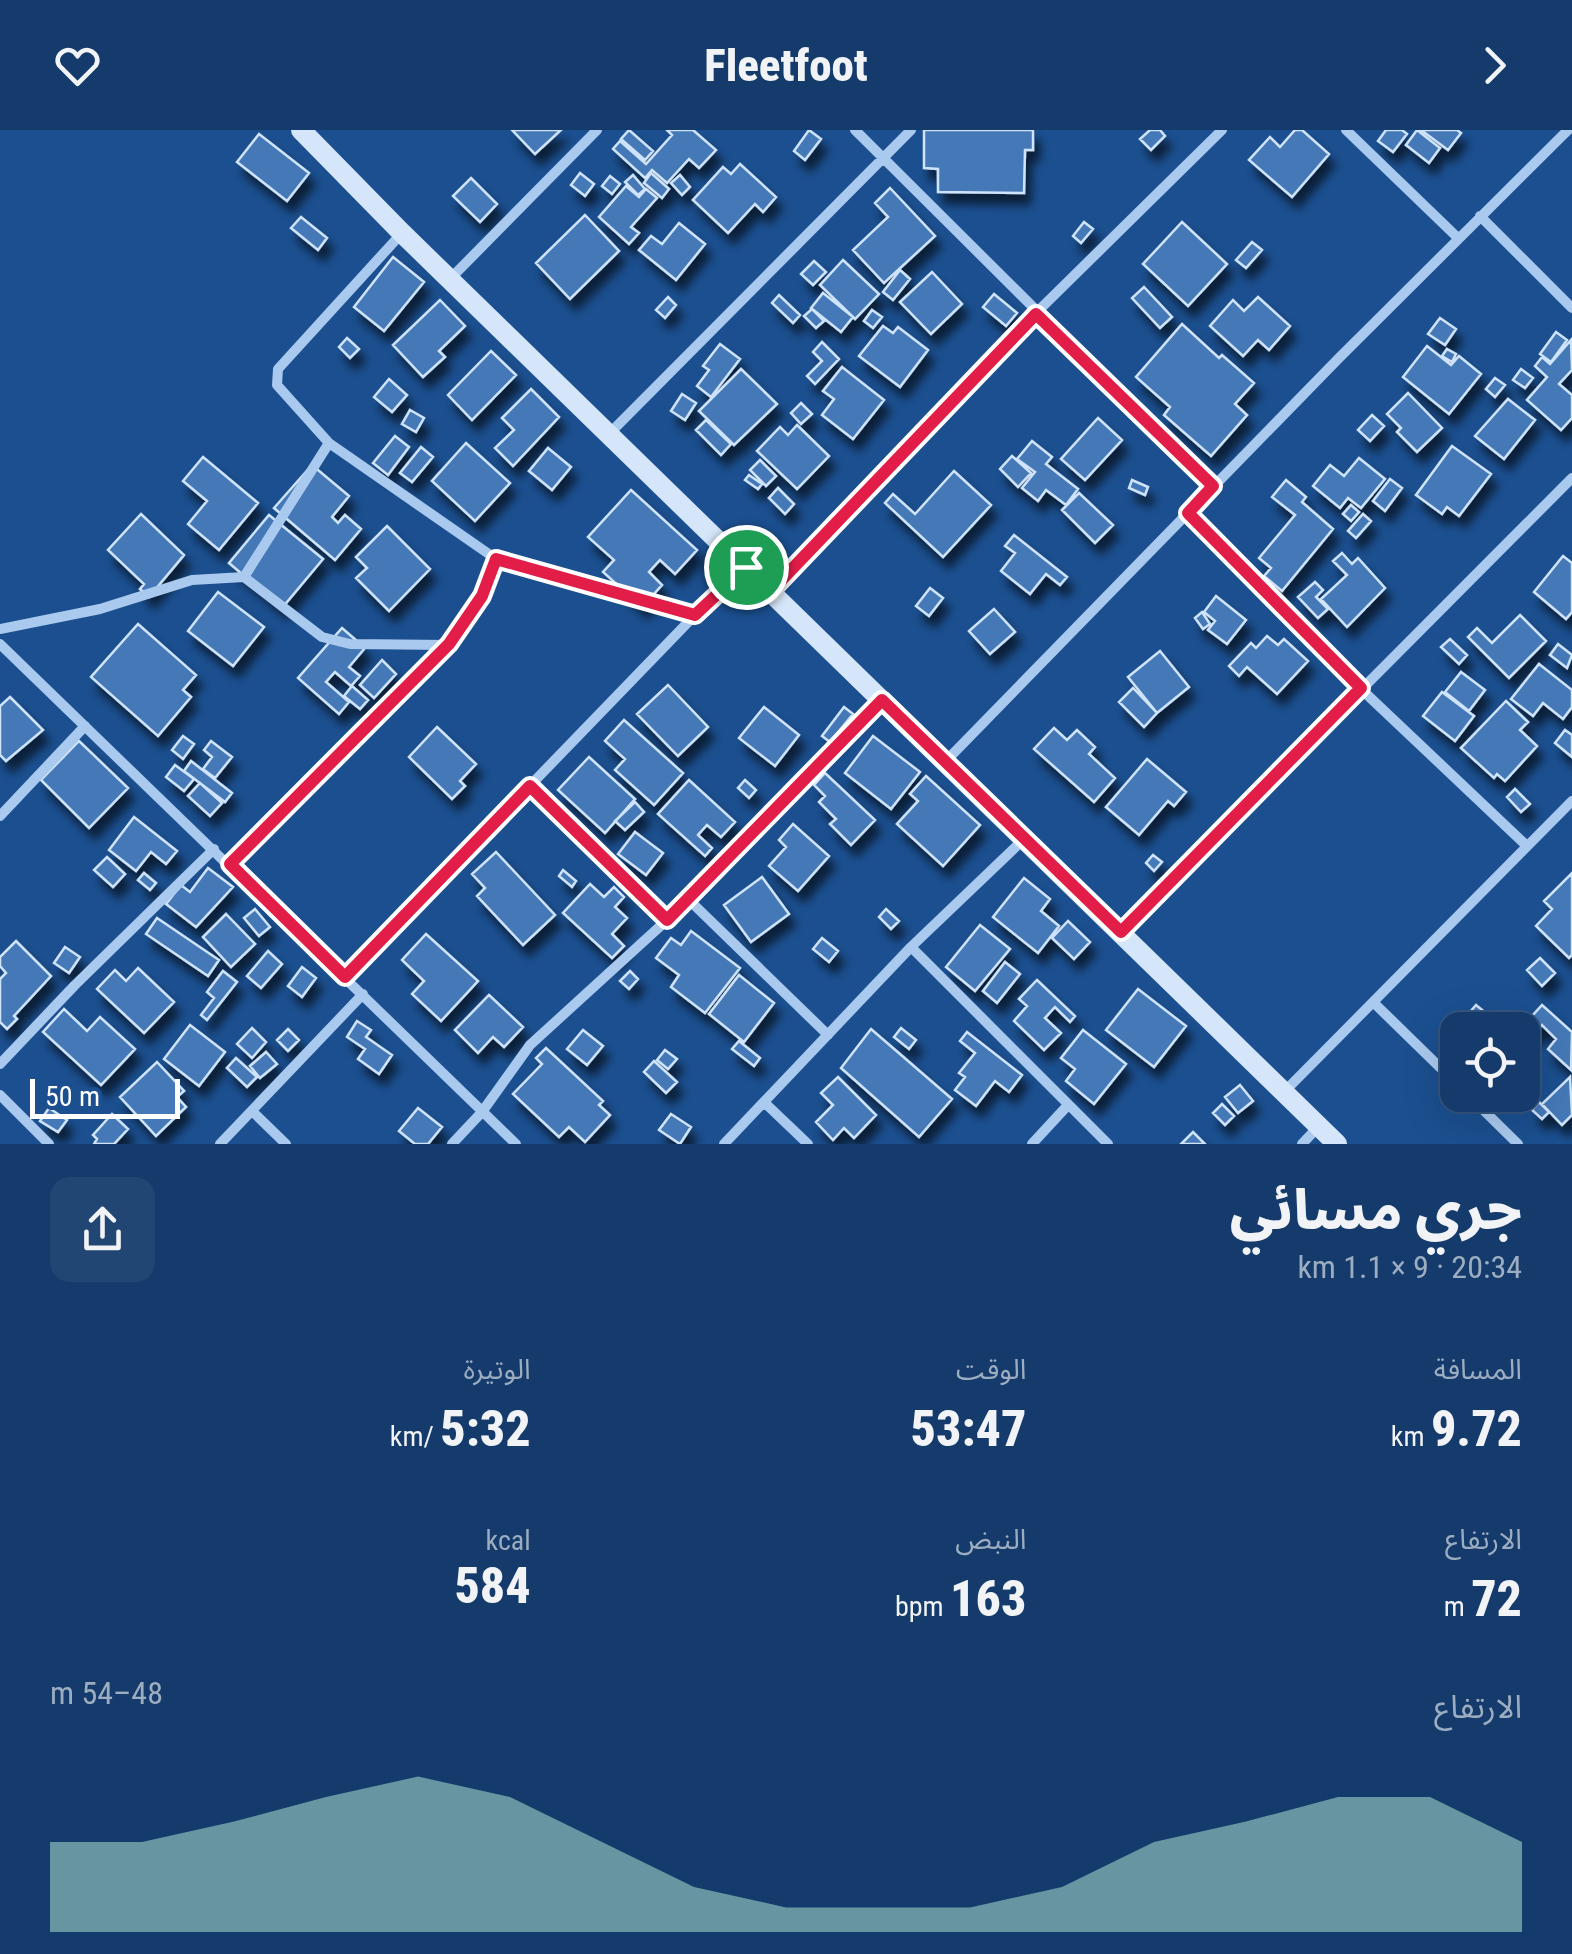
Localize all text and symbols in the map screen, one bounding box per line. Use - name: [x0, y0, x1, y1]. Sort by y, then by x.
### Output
- icon: heart: [50, 38, 105, 93]
- icon: forward: [1467, 38, 1522, 93]
- text: Fleetfoot: [704, 39, 868, 92]
- pin: [704, 525, 789, 610]
- icon: arrive: [719, 540, 774, 595]
- map controls: [1440, 1012, 1540, 1112]
- button: locate: [1440, 1012, 1540, 1112]
- scale bar: [30, 1074, 180, 1118]
- text: 50 m: [45, 1080, 100, 1113]
- button: share: [50, 1177, 155, 1282]
- text: جري مسائي: [1230, 1178, 1522, 1242]
- text: 20:34 · 9 × 1.1 km: [1297, 1248, 1522, 1286]
- text: الوتيرة: [463, 1353, 531, 1386]
- text: الوقت: [956, 1353, 1026, 1386]
- text: المسافة: [1434, 1353, 1522, 1386]
- text: 5:32: [440, 1400, 531, 1458]
- text: 53:47: [911, 1400, 1026, 1458]
- text: 9.72: [1431, 1400, 1522, 1458]
- text: /km: [390, 1420, 440, 1453]
- text: km: [1391, 1420, 1431, 1453]
- text: النبض: [955, 1523, 1026, 1556]
- text: الارتفاع: [1445, 1523, 1522, 1556]
- text: kcal: [486, 1524, 531, 1557]
- text: 584: [454, 1557, 531, 1615]
- text: 163: [950, 1570, 1026, 1628]
- text: 72: [1471, 1570, 1522, 1628]
- text: bpm: [895, 1590, 950, 1623]
- text: m: [1444, 1590, 1471, 1623]
- text: 48–54 m: [50, 1674, 163, 1712]
- text: الارتفاع: [1434, 1688, 1522, 1726]

